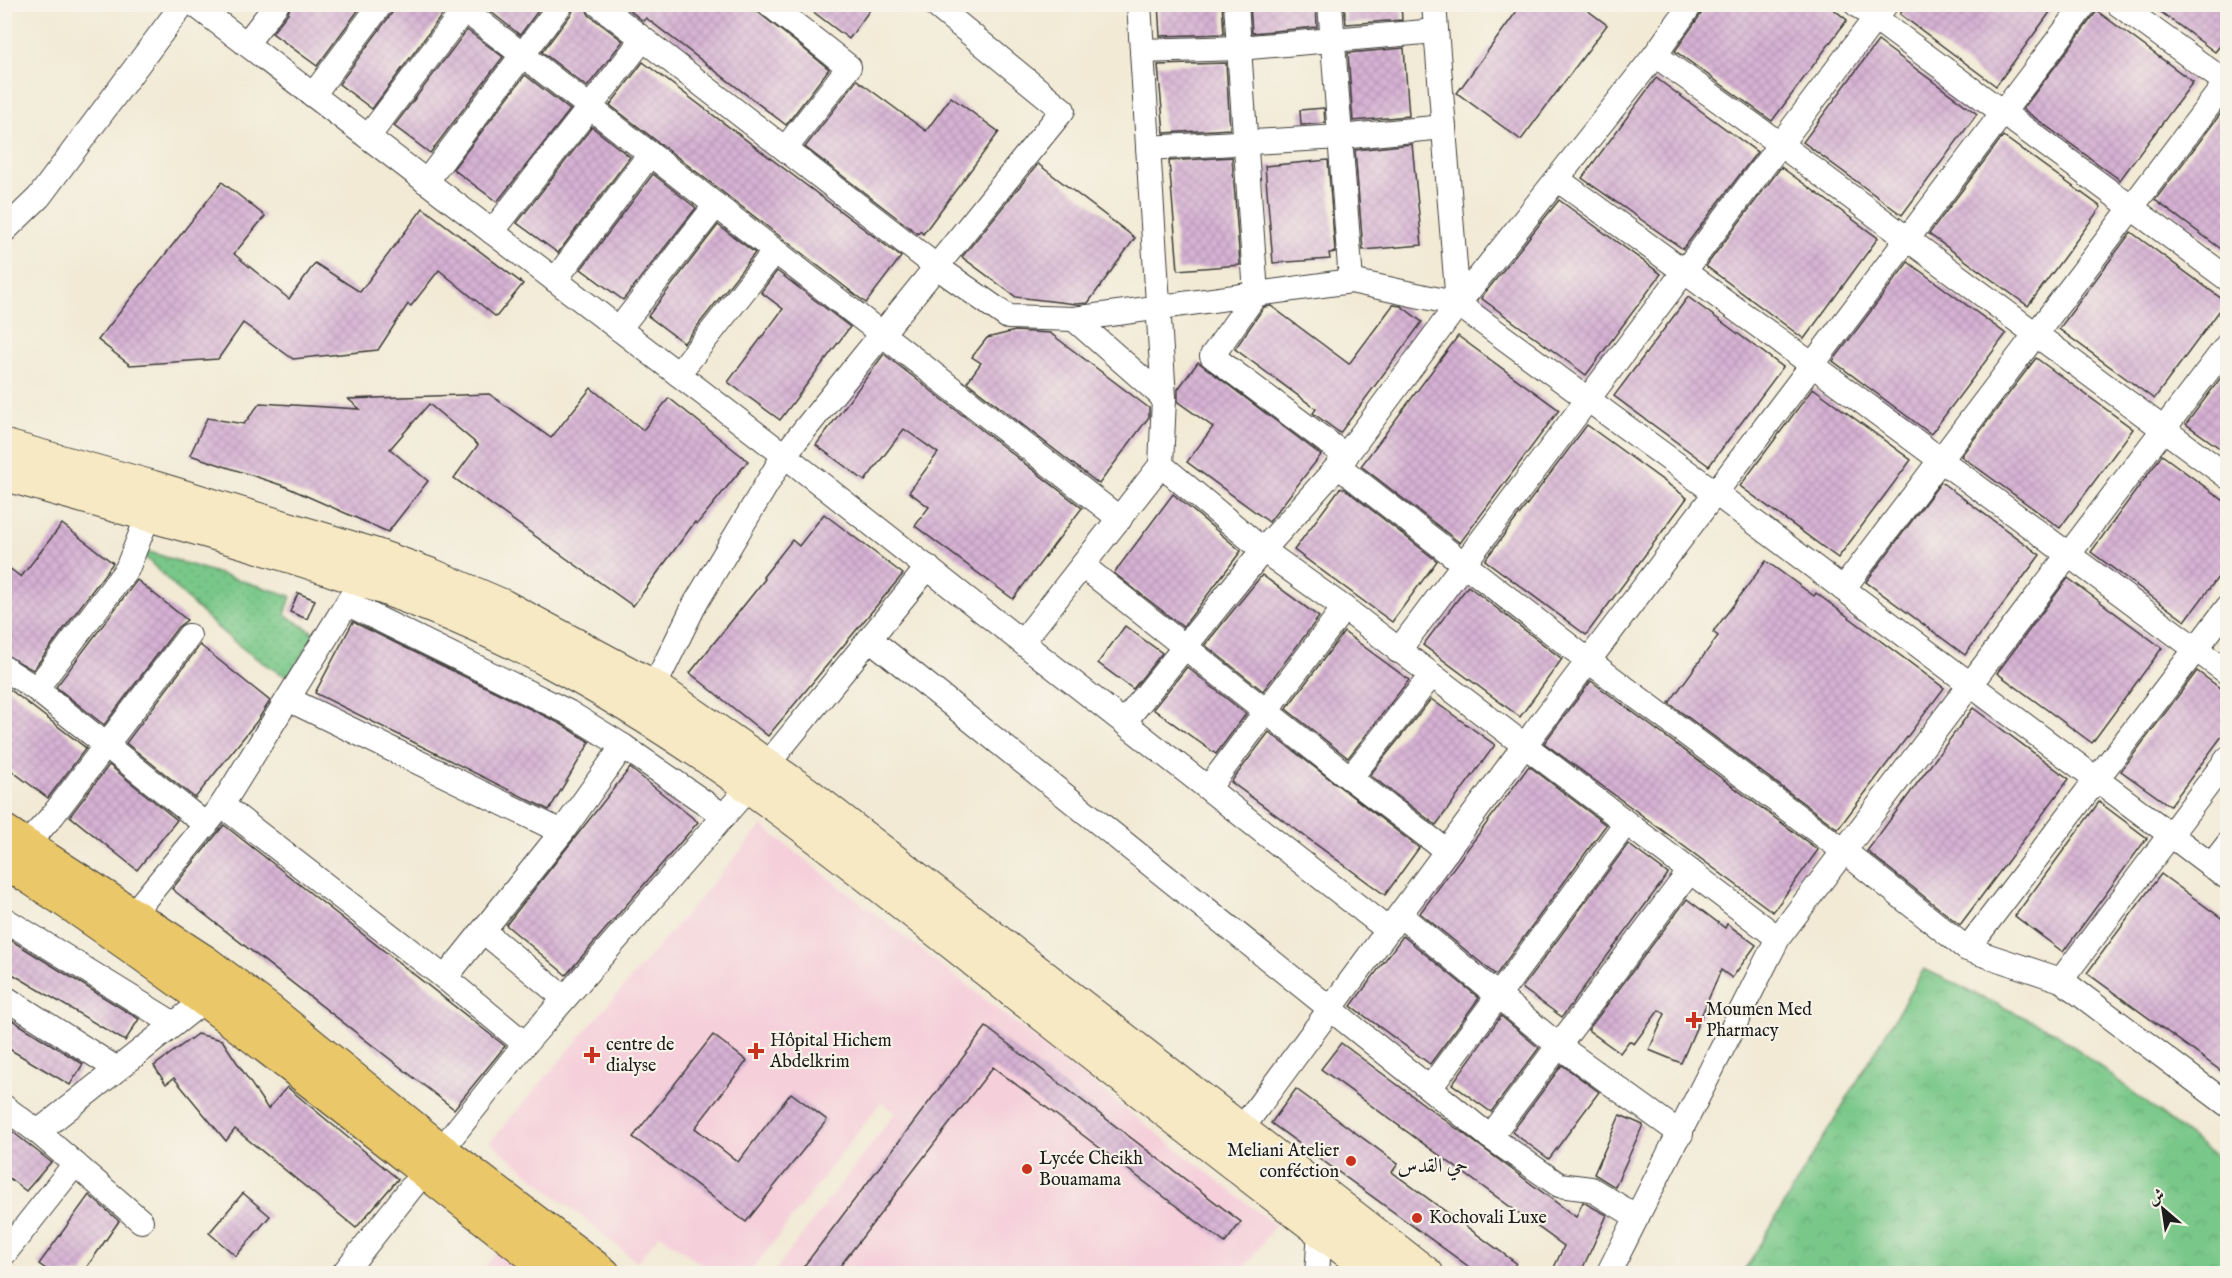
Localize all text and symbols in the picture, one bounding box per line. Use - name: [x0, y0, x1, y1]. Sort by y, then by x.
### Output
- place label: Moumen Med Pharmacy: [1706, 999, 1812, 1043]
- marker: Moumen Med Pharmacy: [1687, 1013, 1701, 1027]
- place label: Hôpital Hichem Abdelkrim: [769, 1030, 892, 1074]
- place label: centre de dialyse: [606, 1034, 674, 1078]
- marker: Hôpital Hichem Abdelkrim: [747, 1042, 765, 1060]
- marker: centre de dialyse: [583, 1046, 601, 1064]
- place label: Meliani Atelier conféction: [1227, 1140, 1339, 1184]
- place label: Lycée Cheikh Bouamama: [1039, 1148, 1143, 1192]
- marker: Meliani Atelier conféction: [1344, 1154, 1358, 1168]
- district label: حي القدس: [1398, 1154, 1468, 1181]
- marker: Lycée Cheikh Bouamama: [1020, 1162, 1034, 1176]
- north arrow: [2133, 1179, 2193, 1239]
- text: ش: [2145, 1185, 2168, 1210]
- place label: Kochovali Luxe: [1429, 1207, 1547, 1230]
- marker: Kochovali Luxe: [1410, 1211, 1424, 1225]

